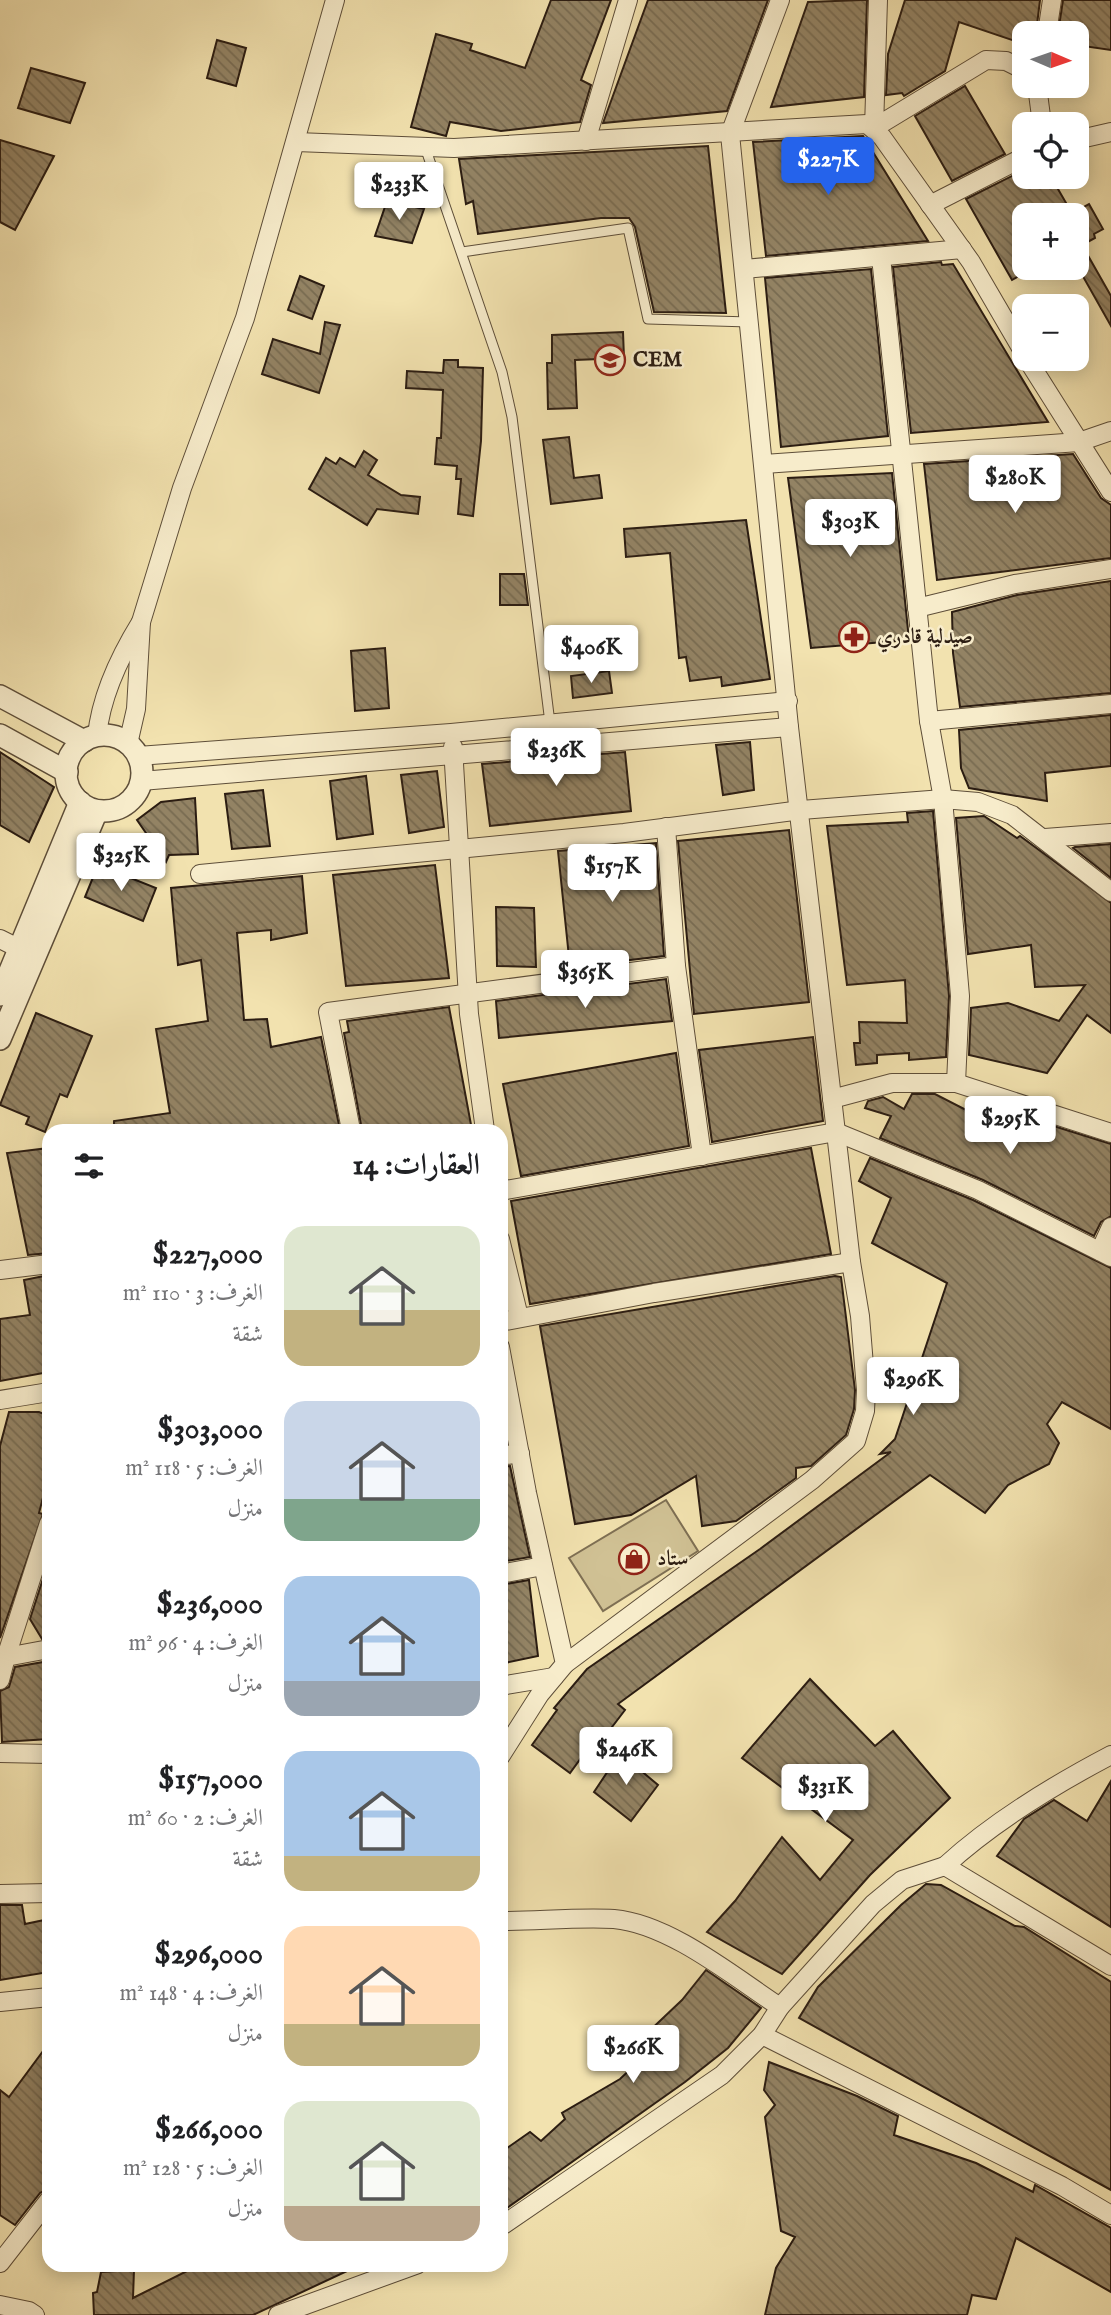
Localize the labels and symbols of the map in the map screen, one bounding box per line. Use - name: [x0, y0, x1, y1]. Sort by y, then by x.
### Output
- north arrow: [1012, 21, 1088, 98]
- pin: $227K: [779, 138, 877, 197]
- pin: $233K: [350, 162, 448, 222]
- school or university icon: CEM: [593, 343, 627, 377]
- place label: CEM: [633, 347, 683, 374]
- pin: $280K: [966, 456, 1064, 515]
- pin: $303K: [801, 500, 899, 559]
- pharmacy icon: صيدلية قادري: [837, 620, 871, 654]
- place label: صيدلية قادري: [877, 624, 973, 653]
- pin: $406K: [542, 626, 640, 685]
- pin: $236K: [507, 728, 605, 788]
- pin: $325K: [72, 834, 170, 893]
- pin: $157K: [563, 844, 661, 904]
- pin: $365K: [536, 950, 634, 1010]
- pin: $295K: [961, 1096, 1059, 1156]
- pin: $296K: [864, 1358, 962, 1417]
- shop icon: ستاد: [617, 1542, 651, 1576]
- place label: ستاد: [657, 1546, 688, 1573]
- pin: $246K: [577, 1728, 675, 1787]
- pin: $331K: [776, 1764, 874, 1824]
- pin: $266K: [584, 2025, 682, 2085]

